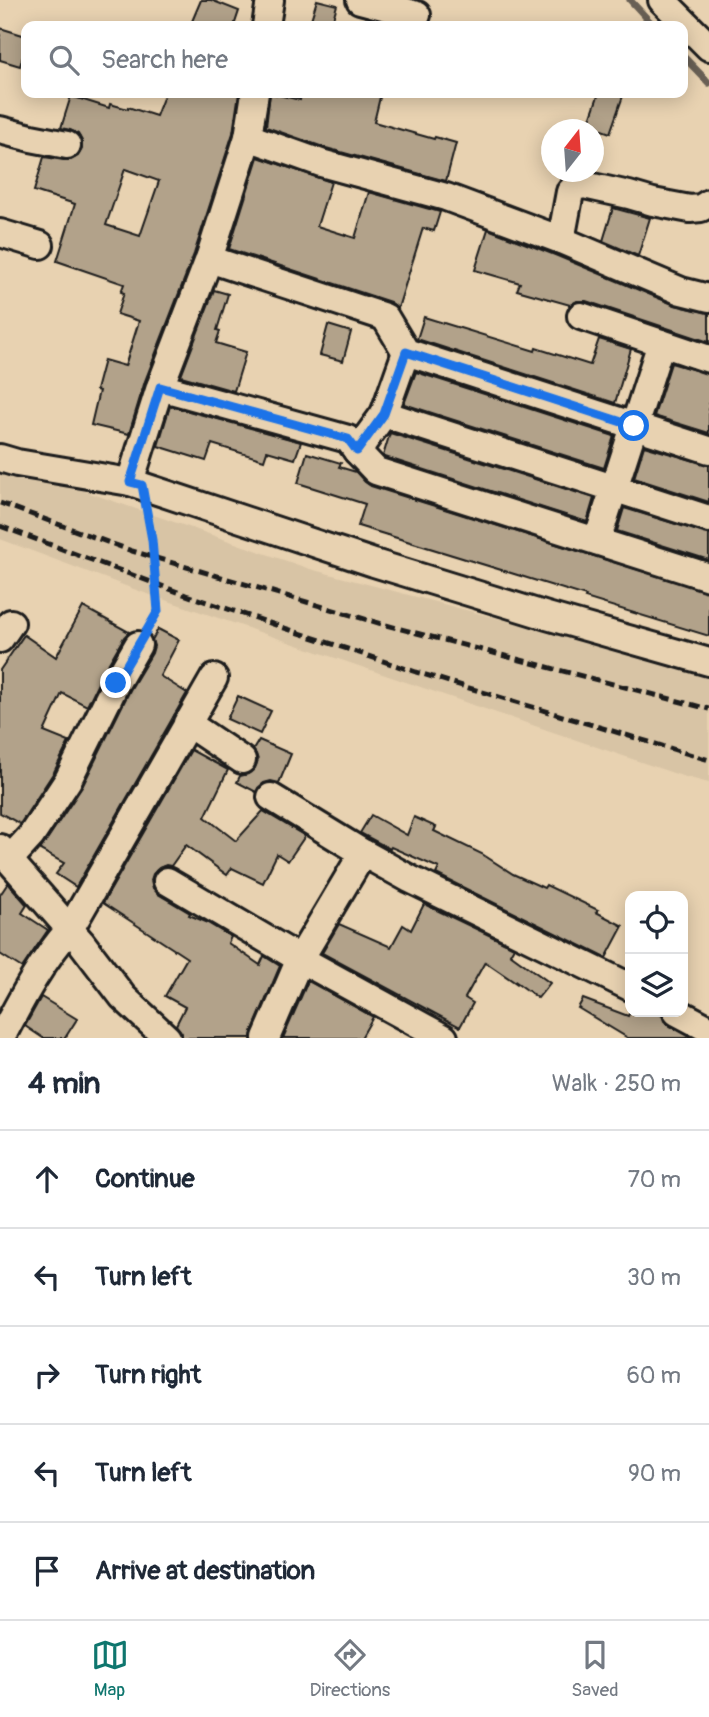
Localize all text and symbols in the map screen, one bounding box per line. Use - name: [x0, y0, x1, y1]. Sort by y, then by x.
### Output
- search box: [21, 21, 688, 98]
- icon: search: [45, 41, 83, 79]
- text: Search here: [101, 44, 228, 76]
- north arrow: [541, 119, 604, 182]
- route start: [618, 410, 649, 441]
- route end: [100, 667, 131, 698]
- map controls: [625, 891, 688, 1017]
- button: locate: [625, 891, 688, 954]
- button: layers: [625, 954, 688, 1017]
- text: 4 min: [28, 1065, 101, 1102]
- text: Walk · 250 m: [552, 1069, 681, 1098]
- icon: ahead: [28, 1160, 66, 1198]
- text: Continue: [95, 1163, 195, 1195]
- text: 70 m: [628, 1165, 681, 1194]
- icon: left: [28, 1258, 66, 1296]
- text: Turn left: [95, 1261, 191, 1293]
- text: 30 m: [627, 1263, 681, 1292]
- icon: right: [28, 1356, 66, 1394]
- text: Turn right: [95, 1359, 201, 1391]
- text: 60 m: [626, 1361, 681, 1390]
- icon: left: [28, 1454, 66, 1492]
- text: Turn left: [95, 1457, 191, 1489]
- text: 90 m: [628, 1459, 681, 1488]
- icon: arrive: [28, 1552, 66, 1590]
- text: Arrive at destination: [95, 1555, 315, 1587]
- tab: Map: [91, 1636, 129, 1702]
- tab: Directions: [310, 1636, 390, 1702]
- tab: Saved: [571, 1636, 618, 1702]

